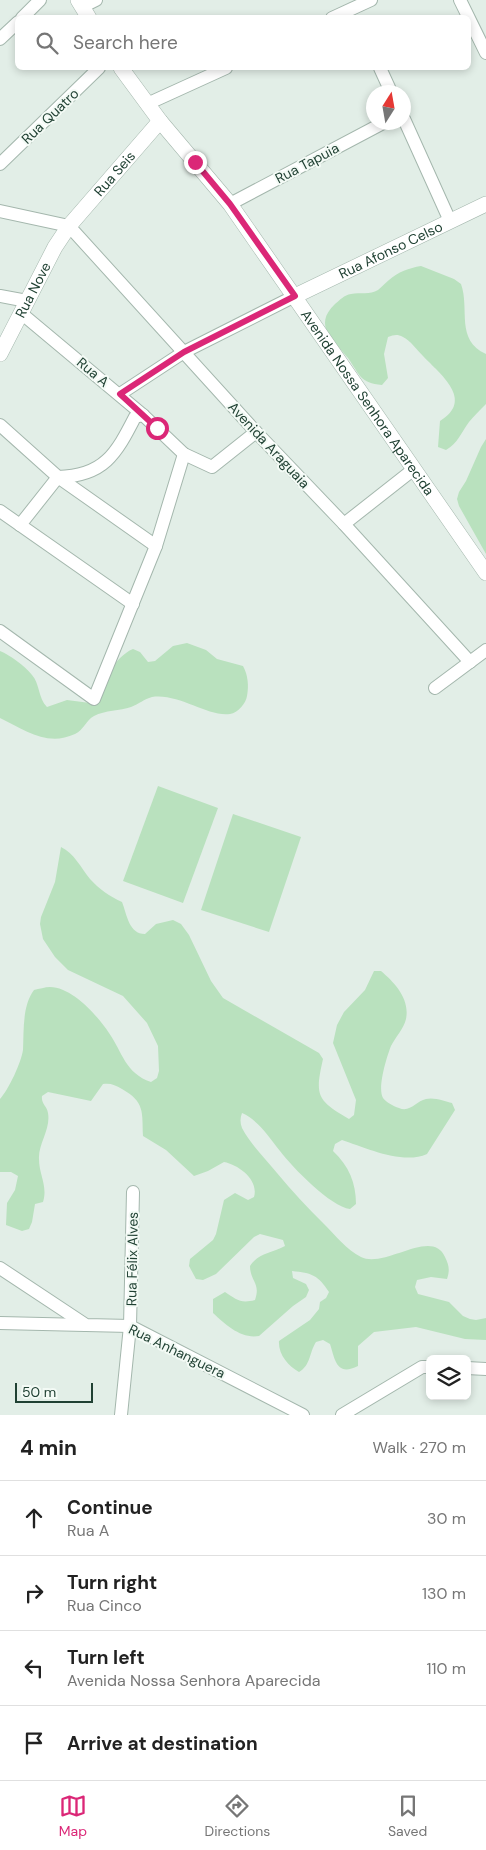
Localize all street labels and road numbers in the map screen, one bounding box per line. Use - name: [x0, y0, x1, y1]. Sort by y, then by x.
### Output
- street label: Rua Quatro: [18, 84, 82, 148]
- street label: Rua Tapuia: [272, 139, 342, 187]
- street label: Rua Seis: [90, 147, 139, 200]
- street label: Rua Afonso Celso: [336, 217, 445, 283]
- street label: Rua Nove: [11, 259, 55, 321]
- street label: Avenida Nossa Senhora Aparecida: [297, 306, 438, 499]
- street label: Rua A: [73, 353, 113, 391]
- street label: Avenida Araguaia: [224, 398, 314, 492]
- street label: Rua Félix Alves: [122, 1212, 142, 1306]
- street label: Rua Anhanguera: [126, 1320, 228, 1382]

